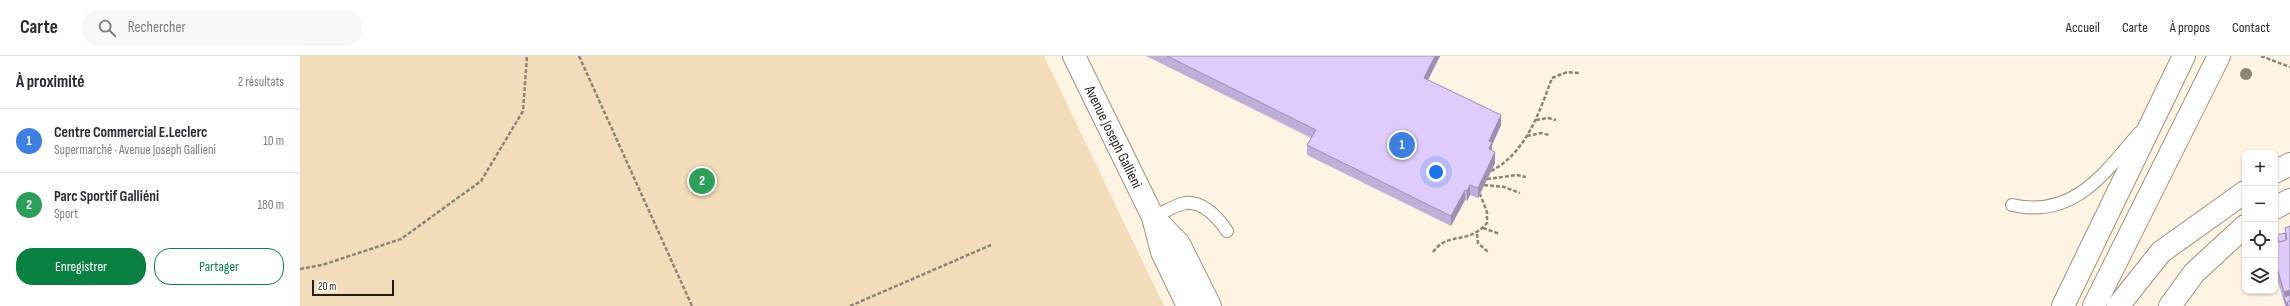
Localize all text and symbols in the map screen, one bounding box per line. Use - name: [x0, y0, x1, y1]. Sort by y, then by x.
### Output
- search box: [82, 10, 362, 46]
- text: Carte: [20, 16, 58, 39]
- icon: search: [96, 17, 118, 39]
- text: Rechercher: [128, 18, 186, 37]
- text: Accueil: [2066, 19, 2100, 36]
- text: Carte: [2122, 19, 2148, 36]
- text: À propos: [2170, 19, 2210, 36]
- text: Contact: [2232, 19, 2270, 36]
- text: À proximité: [16, 72, 84, 92]
- text: 2 résultats: [238, 74, 284, 90]
- street label: Avenue Joseph Gallieni: [1080, 81, 1147, 191]
- text: Centre Commercial E.Leclerc: [54, 123, 207, 142]
- pin: 1: [1389, 130, 1415, 160]
- text: 1: [26, 133, 32, 149]
- text: 10 m: [263, 133, 284, 149]
- text: Supermarché · Avenue Joseph Gallieni: [54, 142, 216, 158]
- map controls: [2242, 150, 2278, 294]
- button: +: [2242, 150, 2278, 186]
- your location: [1426, 162, 1446, 182]
- pin: 2: [689, 166, 715, 196]
- button: −: [2242, 186, 2278, 222]
- text: Parc Sportif Galliéni: [54, 187, 159, 206]
- text: 2: [26, 197, 32, 213]
- text: 180 m: [258, 197, 284, 213]
- text: Sport: [54, 206, 78, 222]
- button: locate: [2242, 222, 2278, 258]
- button: Enregistrer: [16, 248, 146, 285]
- button: Partager: [154, 248, 284, 285]
- button: layers: [2242, 258, 2278, 294]
- scale bar: [312, 278, 394, 297]
- text: 20 m: [318, 280, 336, 293]

